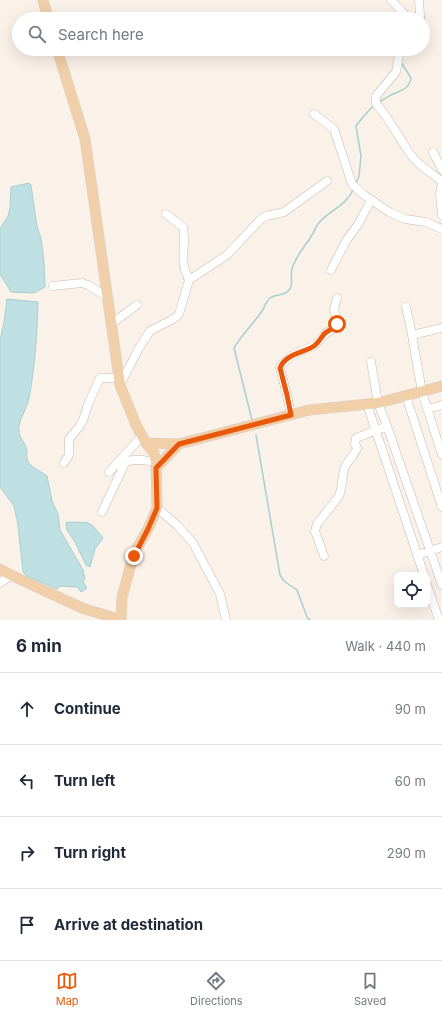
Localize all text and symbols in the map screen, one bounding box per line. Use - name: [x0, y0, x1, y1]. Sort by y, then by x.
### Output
- search box: [12, 12, 430, 56]
- icon: search: [26, 23, 48, 45]
- text: Search here: [58, 25, 144, 44]
- route start: [328, 315, 346, 333]
- route end: [125, 547, 143, 565]
- map controls: [394, 572, 430, 608]
- button: locate: [394, 572, 430, 608]
- text: 6 min: [16, 636, 62, 656]
- text: Walk · 440 m: [345, 638, 426, 654]
- icon: ahead: [16, 698, 38, 720]
- text: Continue: [54, 699, 121, 718]
- text: 90 m: [395, 701, 426, 717]
- icon: left: [16, 770, 38, 792]
- text: Turn left: [54, 771, 115, 790]
- text: 60 m: [395, 773, 426, 789]
- icon: right: [16, 842, 38, 864]
- text: Turn right: [54, 843, 126, 862]
- text: 290 m: [387, 845, 426, 861]
- icon: arrive: [16, 914, 38, 936]
- text: Arrive at destination: [54, 915, 203, 934]
- tab: Map: [56, 970, 79, 1008]
- tab: Directions: [190, 970, 243, 1008]
- tab: Saved: [354, 970, 386, 1008]

